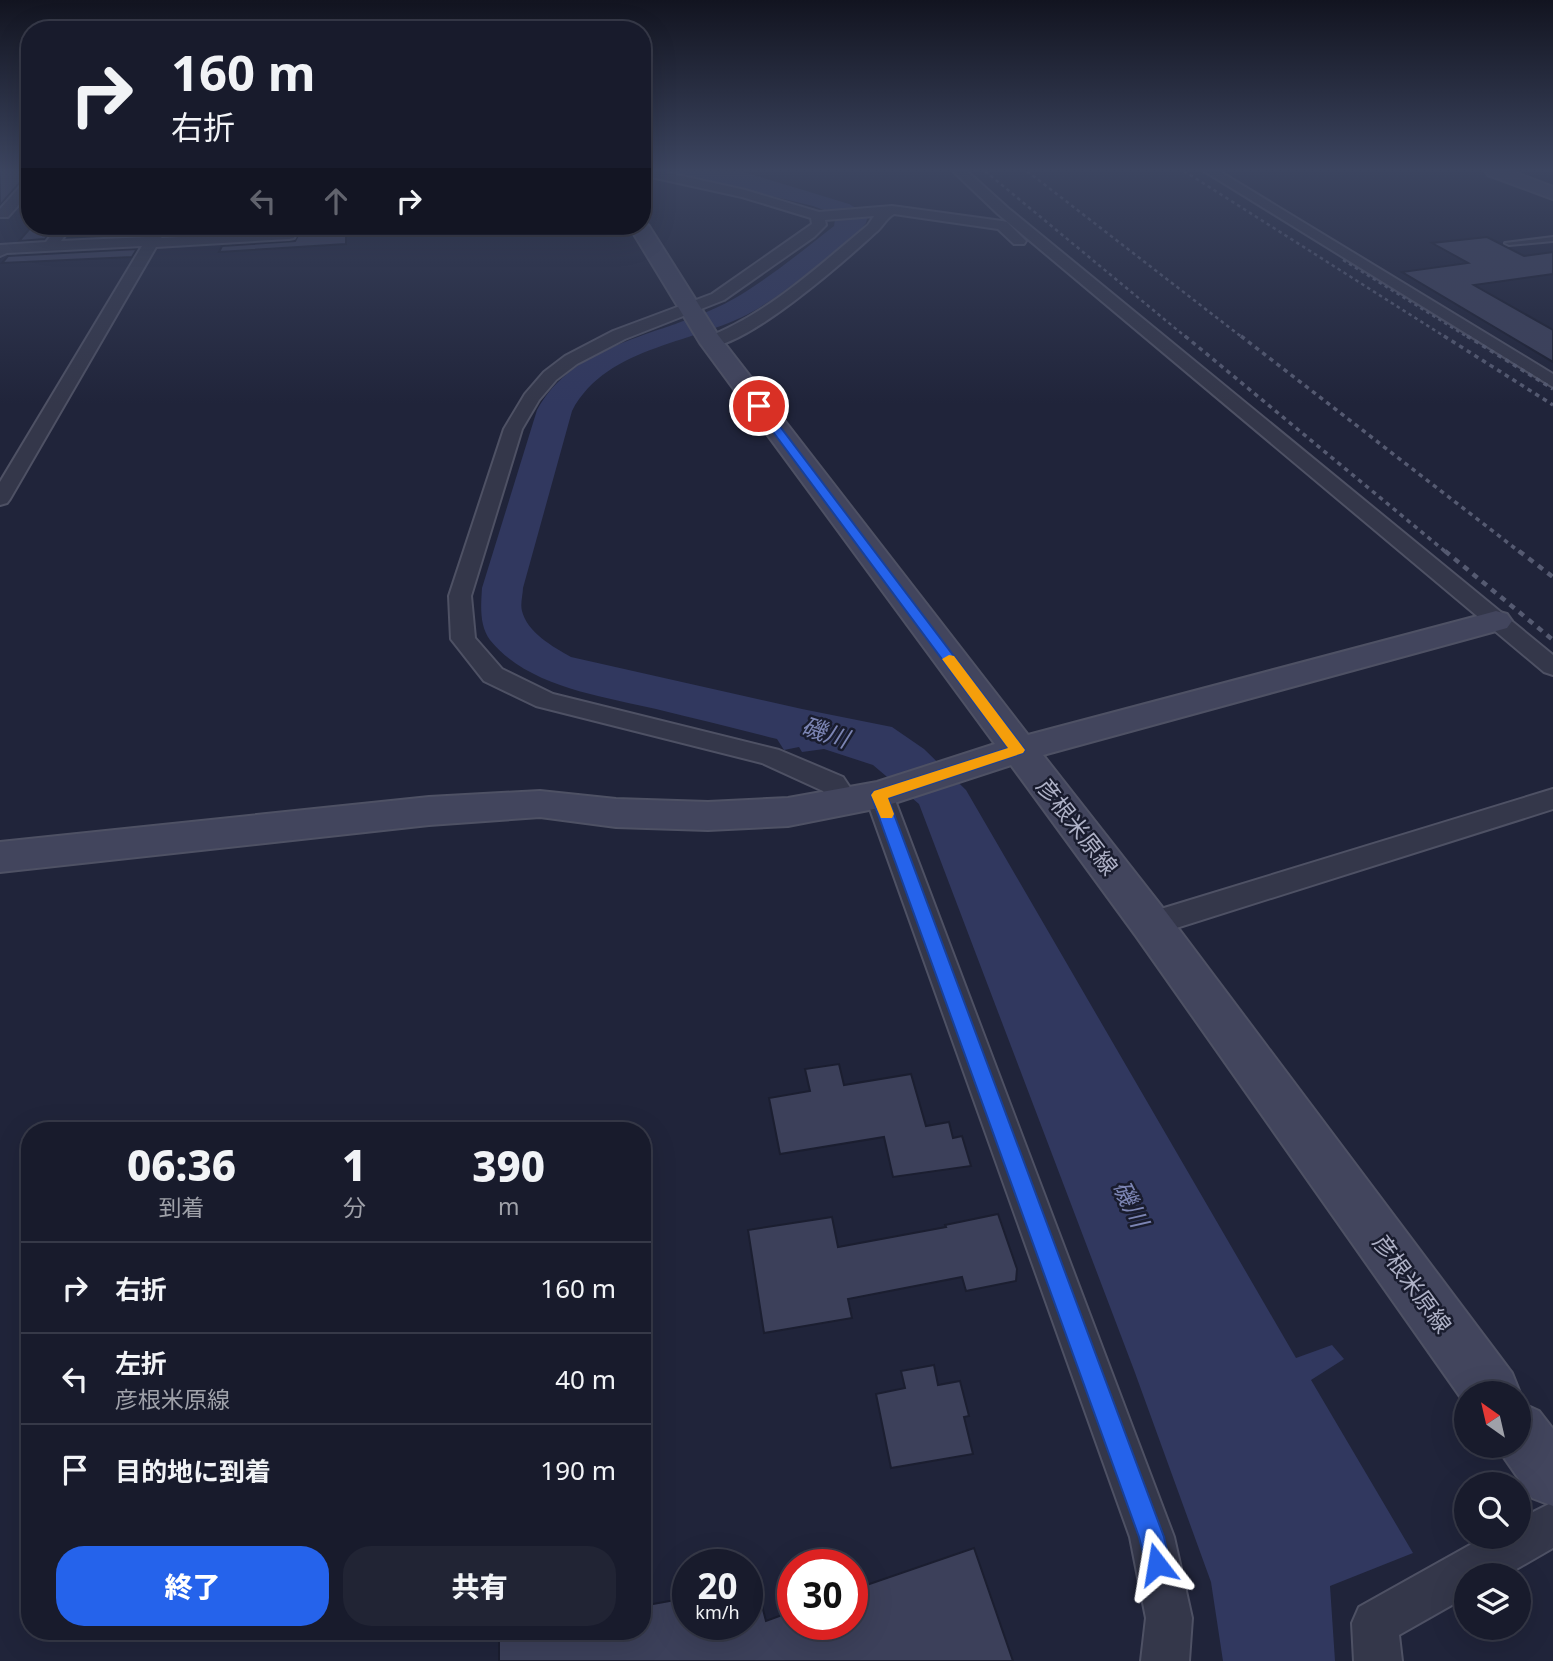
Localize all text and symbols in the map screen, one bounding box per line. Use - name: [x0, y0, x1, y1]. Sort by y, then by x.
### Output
- text: 160 m: [171, 39, 316, 105]
- icon: right: [56, 49, 147, 140]
- text: 右折: [171, 105, 235, 148]
- icon: left: [244, 182, 282, 220]
- icon: ahead: [317, 182, 355, 220]
- icon: right: [390, 182, 428, 220]
- pin: [729, 376, 789, 436]
- icon: arrive: [740, 387, 778, 425]
- water label: 磯川: [798, 708, 856, 756]
- street label: 彦根米原線: [1030, 771, 1126, 882]
- text: 06:36: [127, 1136, 236, 1193]
- text: 1: [342, 1136, 366, 1193]
- text: 390: [472, 1137, 545, 1194]
- water label: 磯川: [1106, 1174, 1158, 1235]
- text: m: [498, 1190, 519, 1222]
- text: 到着: [158, 1191, 204, 1223]
- text: 分: [343, 1191, 366, 1223]
- street label: 彦根米原線: [1366, 1227, 1460, 1339]
- icon: right: [56, 1269, 94, 1307]
- text: 160 m: [540, 1270, 616, 1306]
- text: 右折: [115, 1271, 167, 1307]
- text: 左折: [115, 1345, 167, 1381]
- icon: left: [56, 1360, 94, 1398]
- text: 40 m: [555, 1361, 616, 1397]
- north arrow: [1454, 1381, 1531, 1458]
- map controls: [1454, 1381, 1531, 1640]
- text: 彦根米原線: [115, 1383, 230, 1415]
- icon: arrive: [56, 1451, 94, 1489]
- text: 190 m: [540, 1452, 616, 1488]
- text: 目的地に到着: [115, 1453, 271, 1489]
- button: search: [1454, 1472, 1531, 1549]
- position arrow: [1120, 1527, 1194, 1601]
- button: 終了: [56, 1546, 329, 1626]
- button: 共有: [343, 1546, 616, 1626]
- speed limit sign: 30: [777, 1549, 868, 1640]
- text: 20: [697, 1562, 738, 1609]
- button: layers: [1454, 1563, 1531, 1640]
- text: km/h: [695, 1600, 740, 1624]

